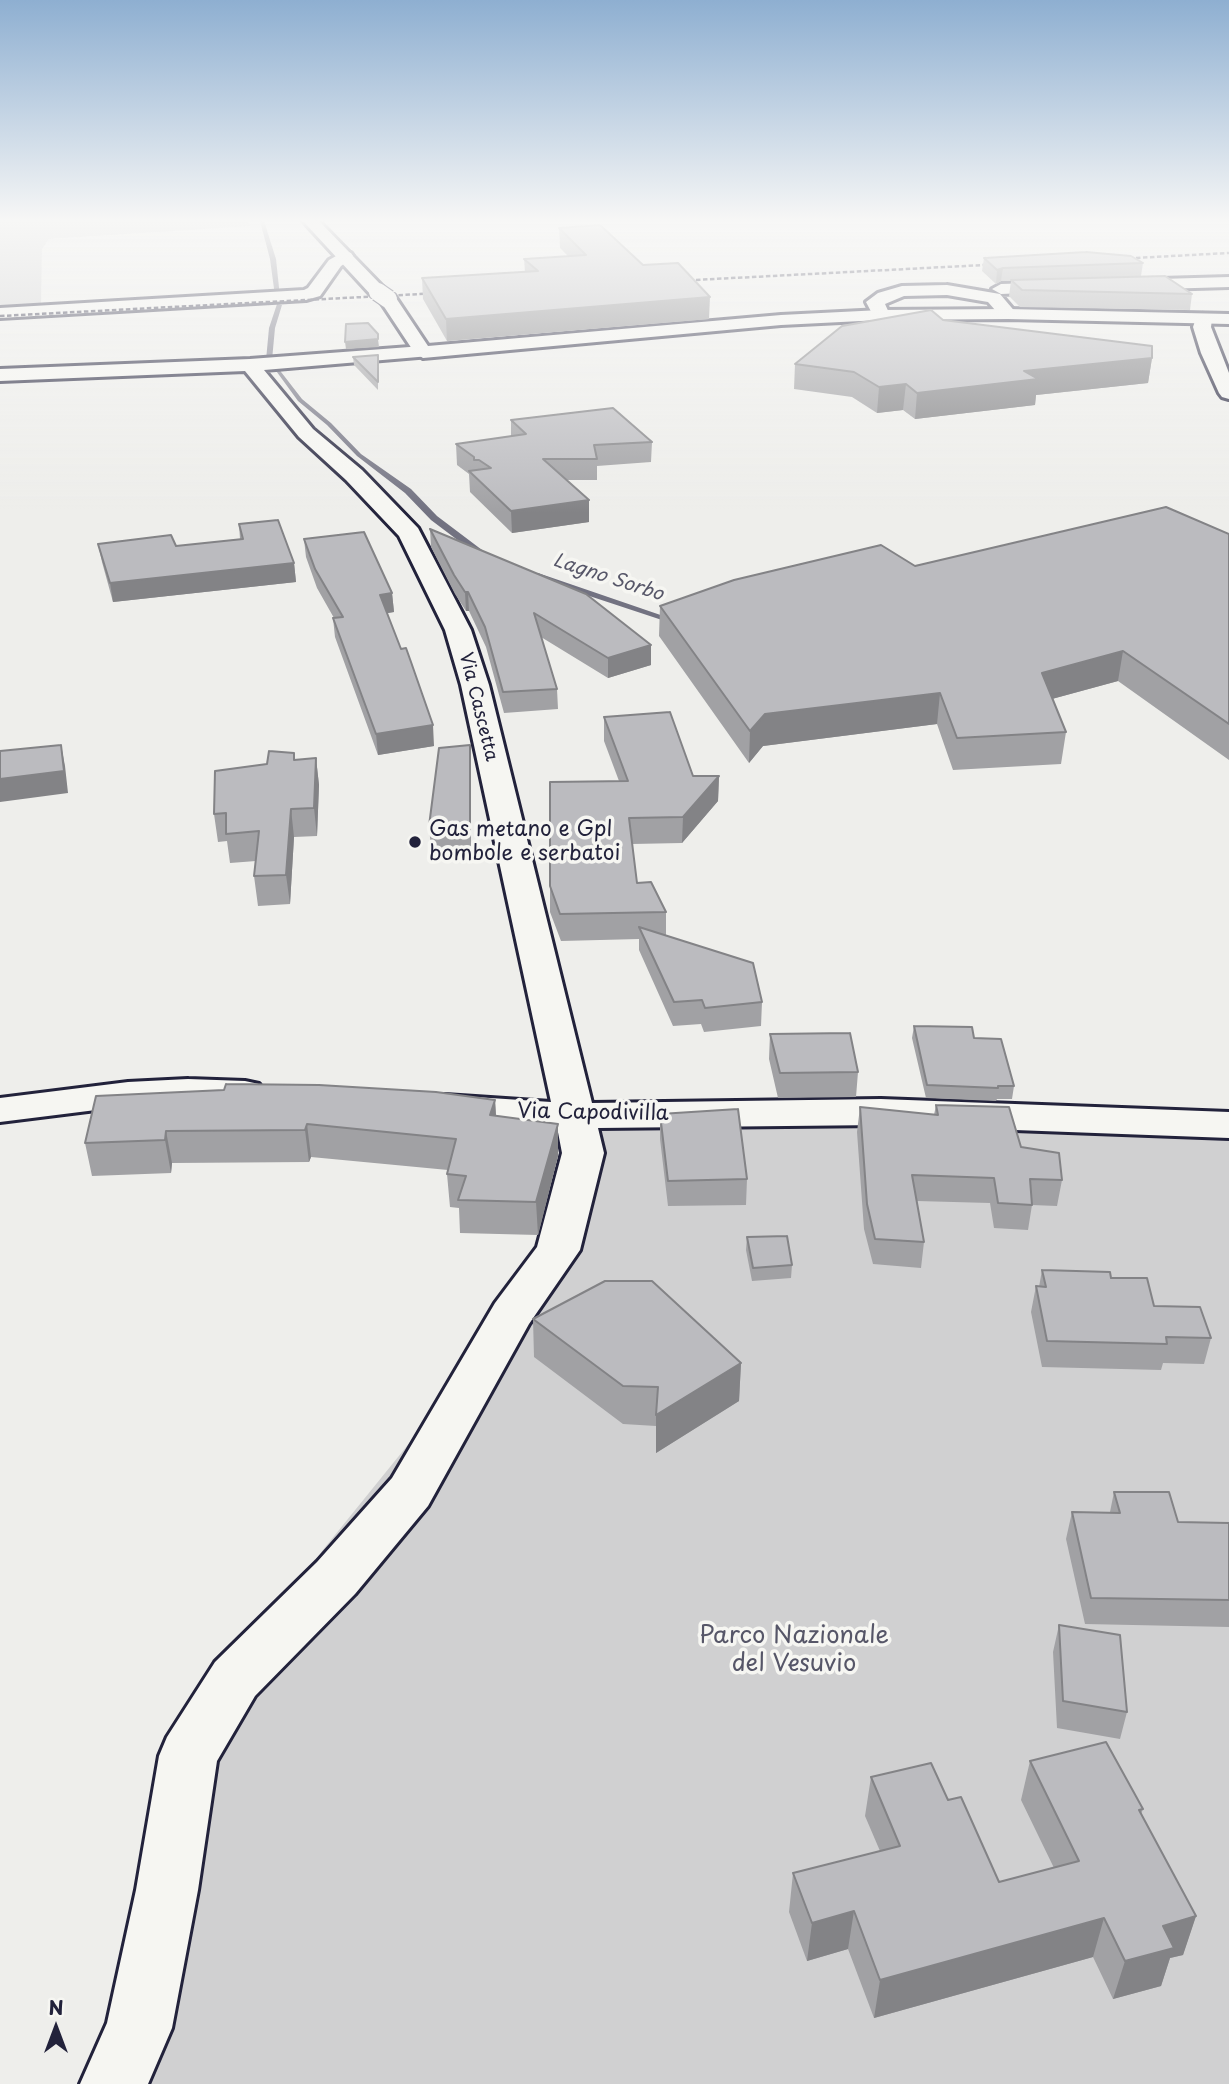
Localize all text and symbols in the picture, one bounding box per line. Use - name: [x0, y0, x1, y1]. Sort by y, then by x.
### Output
- water label: Lagno Sorbo: [550, 550, 666, 606]
- street label: Via Cascetta: [454, 650, 502, 764]
- place label: Gas metano e Gpl bombole e serbatoi: [429, 817, 620, 867]
- marker: Gas metano e Gpl bombole e serbatoi: [407, 834, 423, 850]
- street label: Via Capodivilla: [517, 1099, 669, 1127]
- park label: Parco Nazionale del Vesuvio: [699, 1622, 889, 1678]
- north arrow: [21, 1993, 91, 2063]
- text: N: [48, 1993, 64, 2021]

